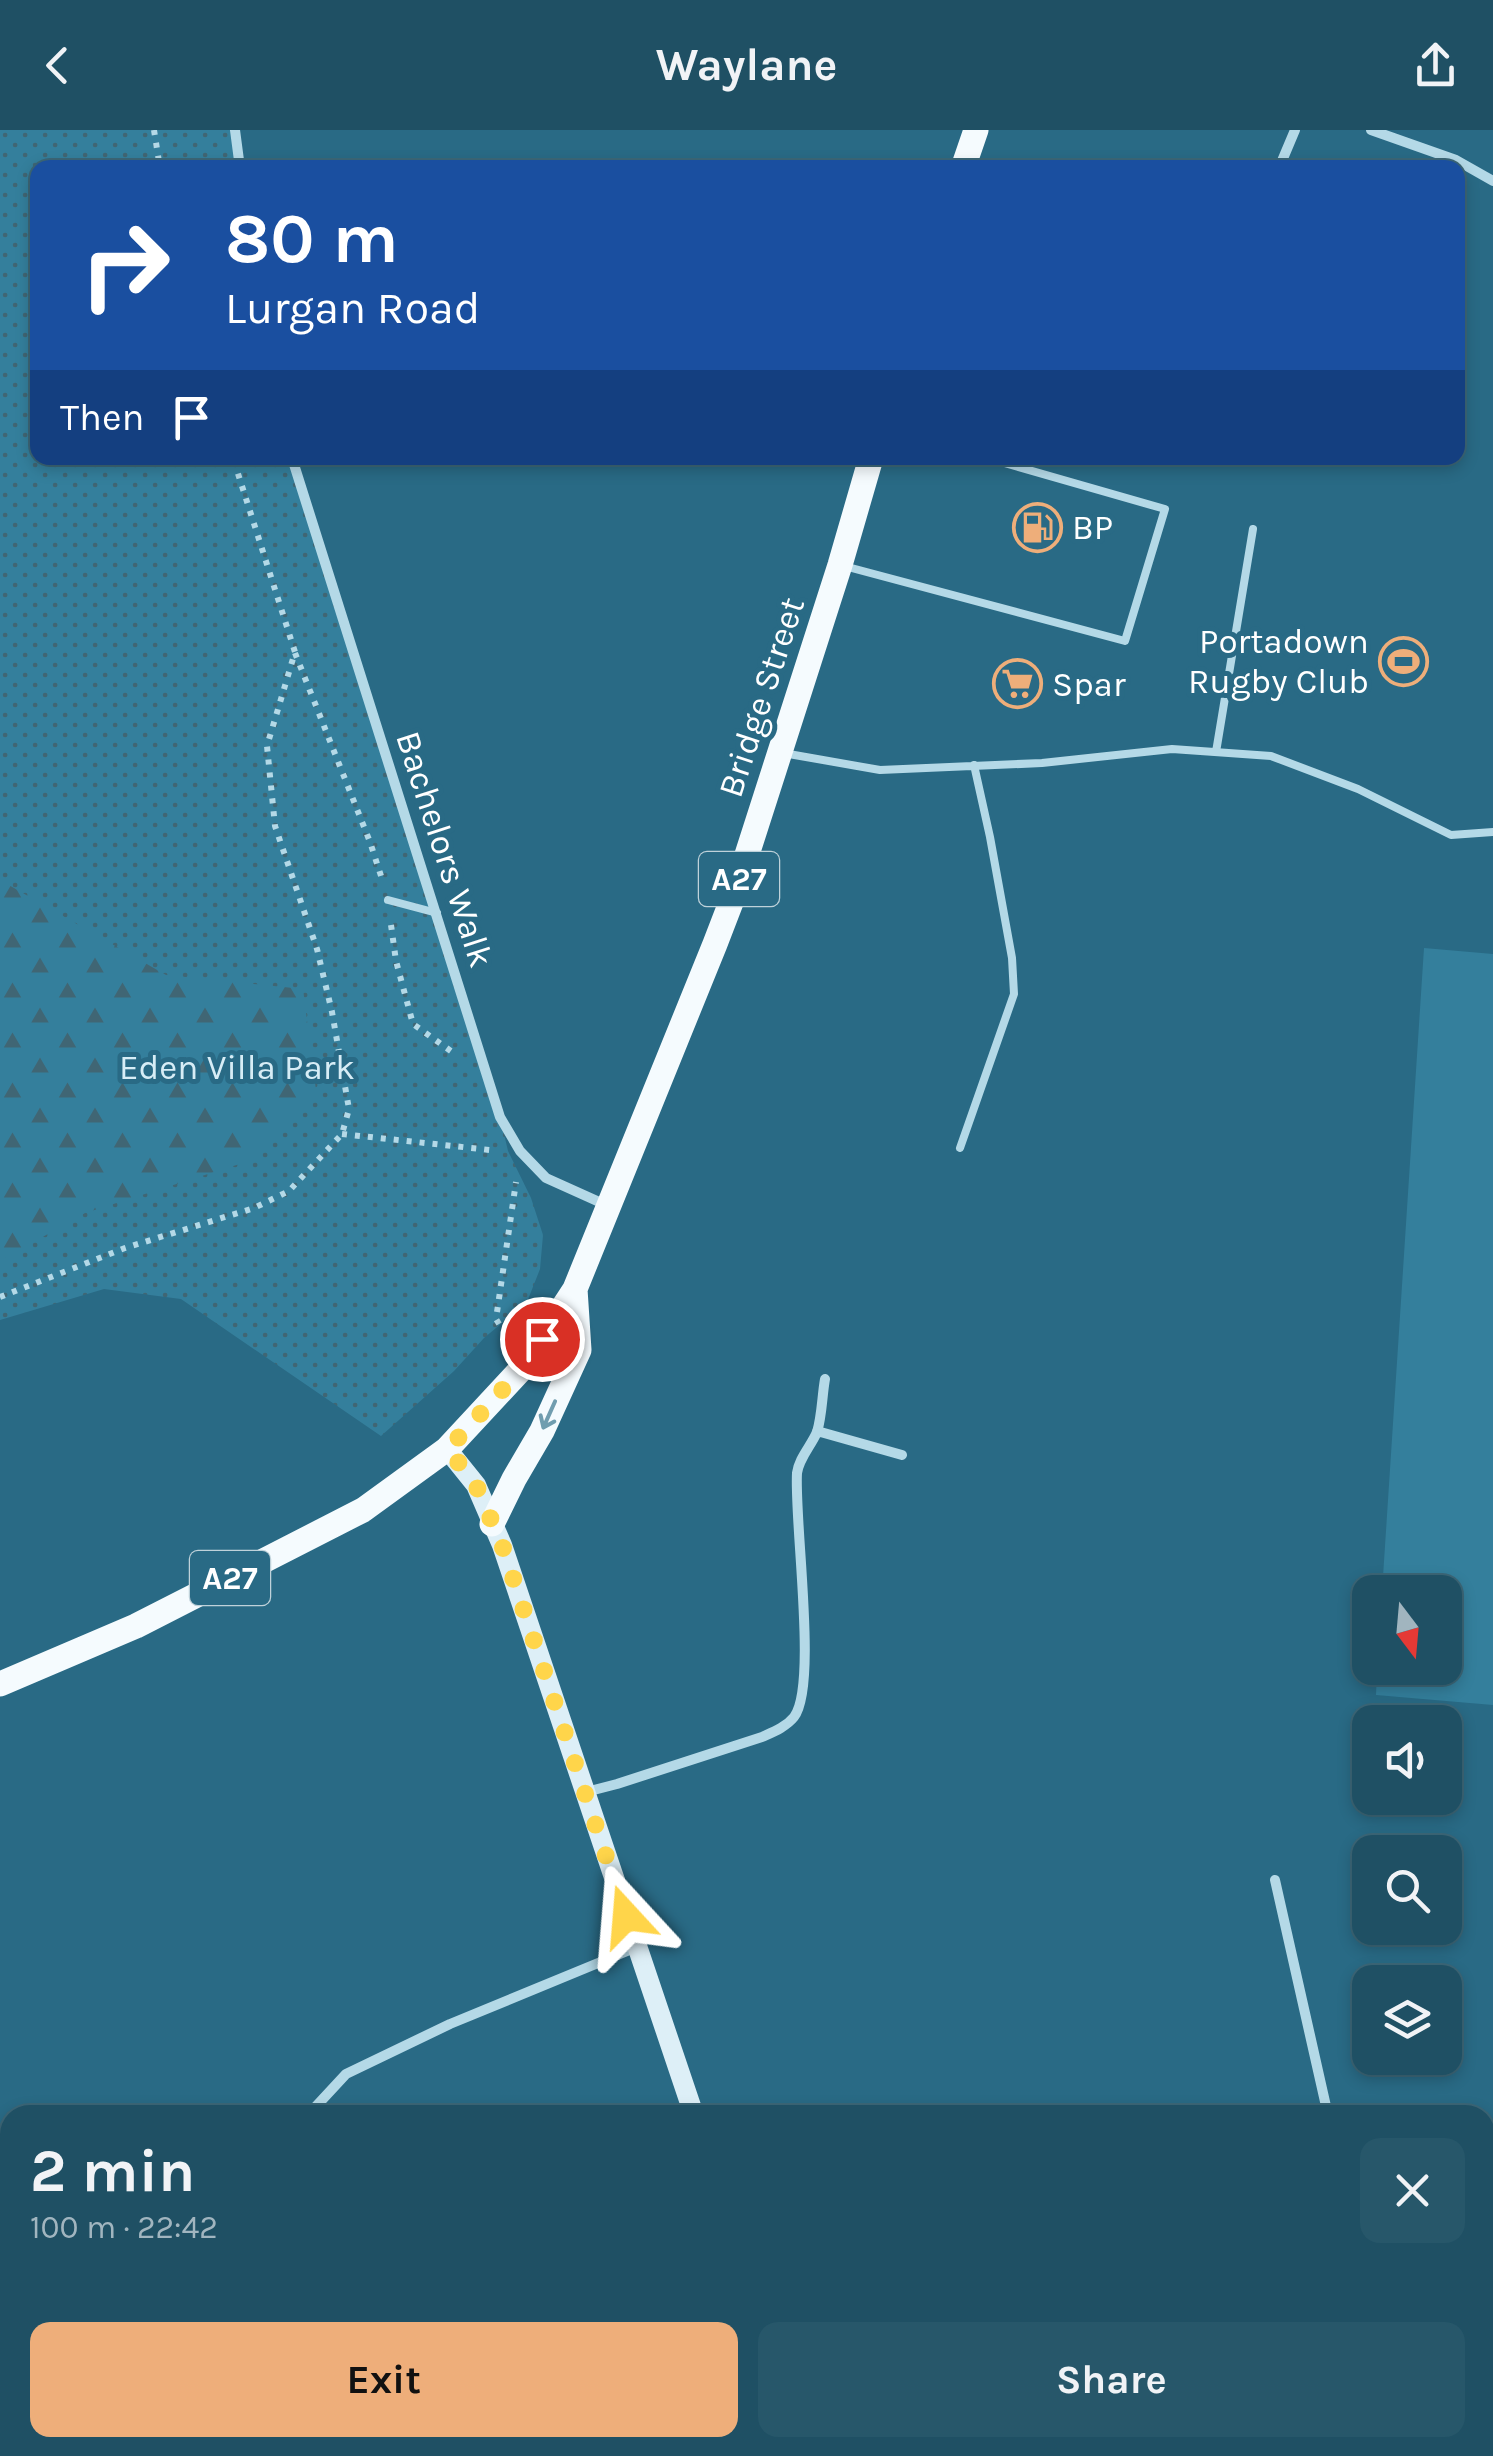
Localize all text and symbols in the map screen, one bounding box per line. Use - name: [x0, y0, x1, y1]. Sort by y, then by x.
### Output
- icon: back: [30, 38, 85, 93]
- icon: share: [1408, 38, 1463, 93]
- text: Waylane: [656, 39, 837, 91]
- text: 80 m: [225, 198, 399, 280]
- icon: right: [60, 200, 190, 330]
- text: Lurgan Road: [225, 282, 480, 334]
- icon: arrive: [164, 390, 219, 445]
- text: Then: [60, 395, 144, 440]
- fuel station icon: BP: [1011, 501, 1063, 553]
- place label: BP: [1072, 507, 1113, 548]
- street label: Bridge Street: [710, 592, 813, 802]
- place label: Portadown Rugby Club: [1188, 621, 1369, 702]
- sports icon: Portadown Rugby Club: [1378, 635, 1430, 687]
- supermarket icon: Spar: [991, 658, 1043, 710]
- place label: Spar: [1052, 664, 1126, 705]
- street label: Bachelors Walk: [387, 726, 502, 972]
- road number: A27: [699, 852, 779, 906]
- park label: Eden Villa Park: [119, 1047, 355, 1088]
- pin: [500, 1297, 585, 1382]
- icon: arrive: [515, 1312, 570, 1367]
- one-way arrow: [539, 1399, 557, 1430]
- road number: A27: [190, 1551, 270, 1605]
- north arrow: [1352, 1575, 1462, 1685]
- map controls: [1352, 1575, 1462, 2075]
- button: sound: [1352, 1705, 1462, 1815]
- button: search: [1352, 1835, 1462, 1945]
- position arrow: [574, 1864, 678, 1968]
- button: layers: [1352, 1965, 1462, 2075]
- text: 2 min: [30, 2136, 195, 2206]
- button: close: [1360, 2138, 1465, 2243]
- text: 100 m · 22:42: [30, 2209, 218, 2246]
- button: Exit: [30, 2322, 738, 2437]
- button: Share: [758, 2322, 1465, 2437]

